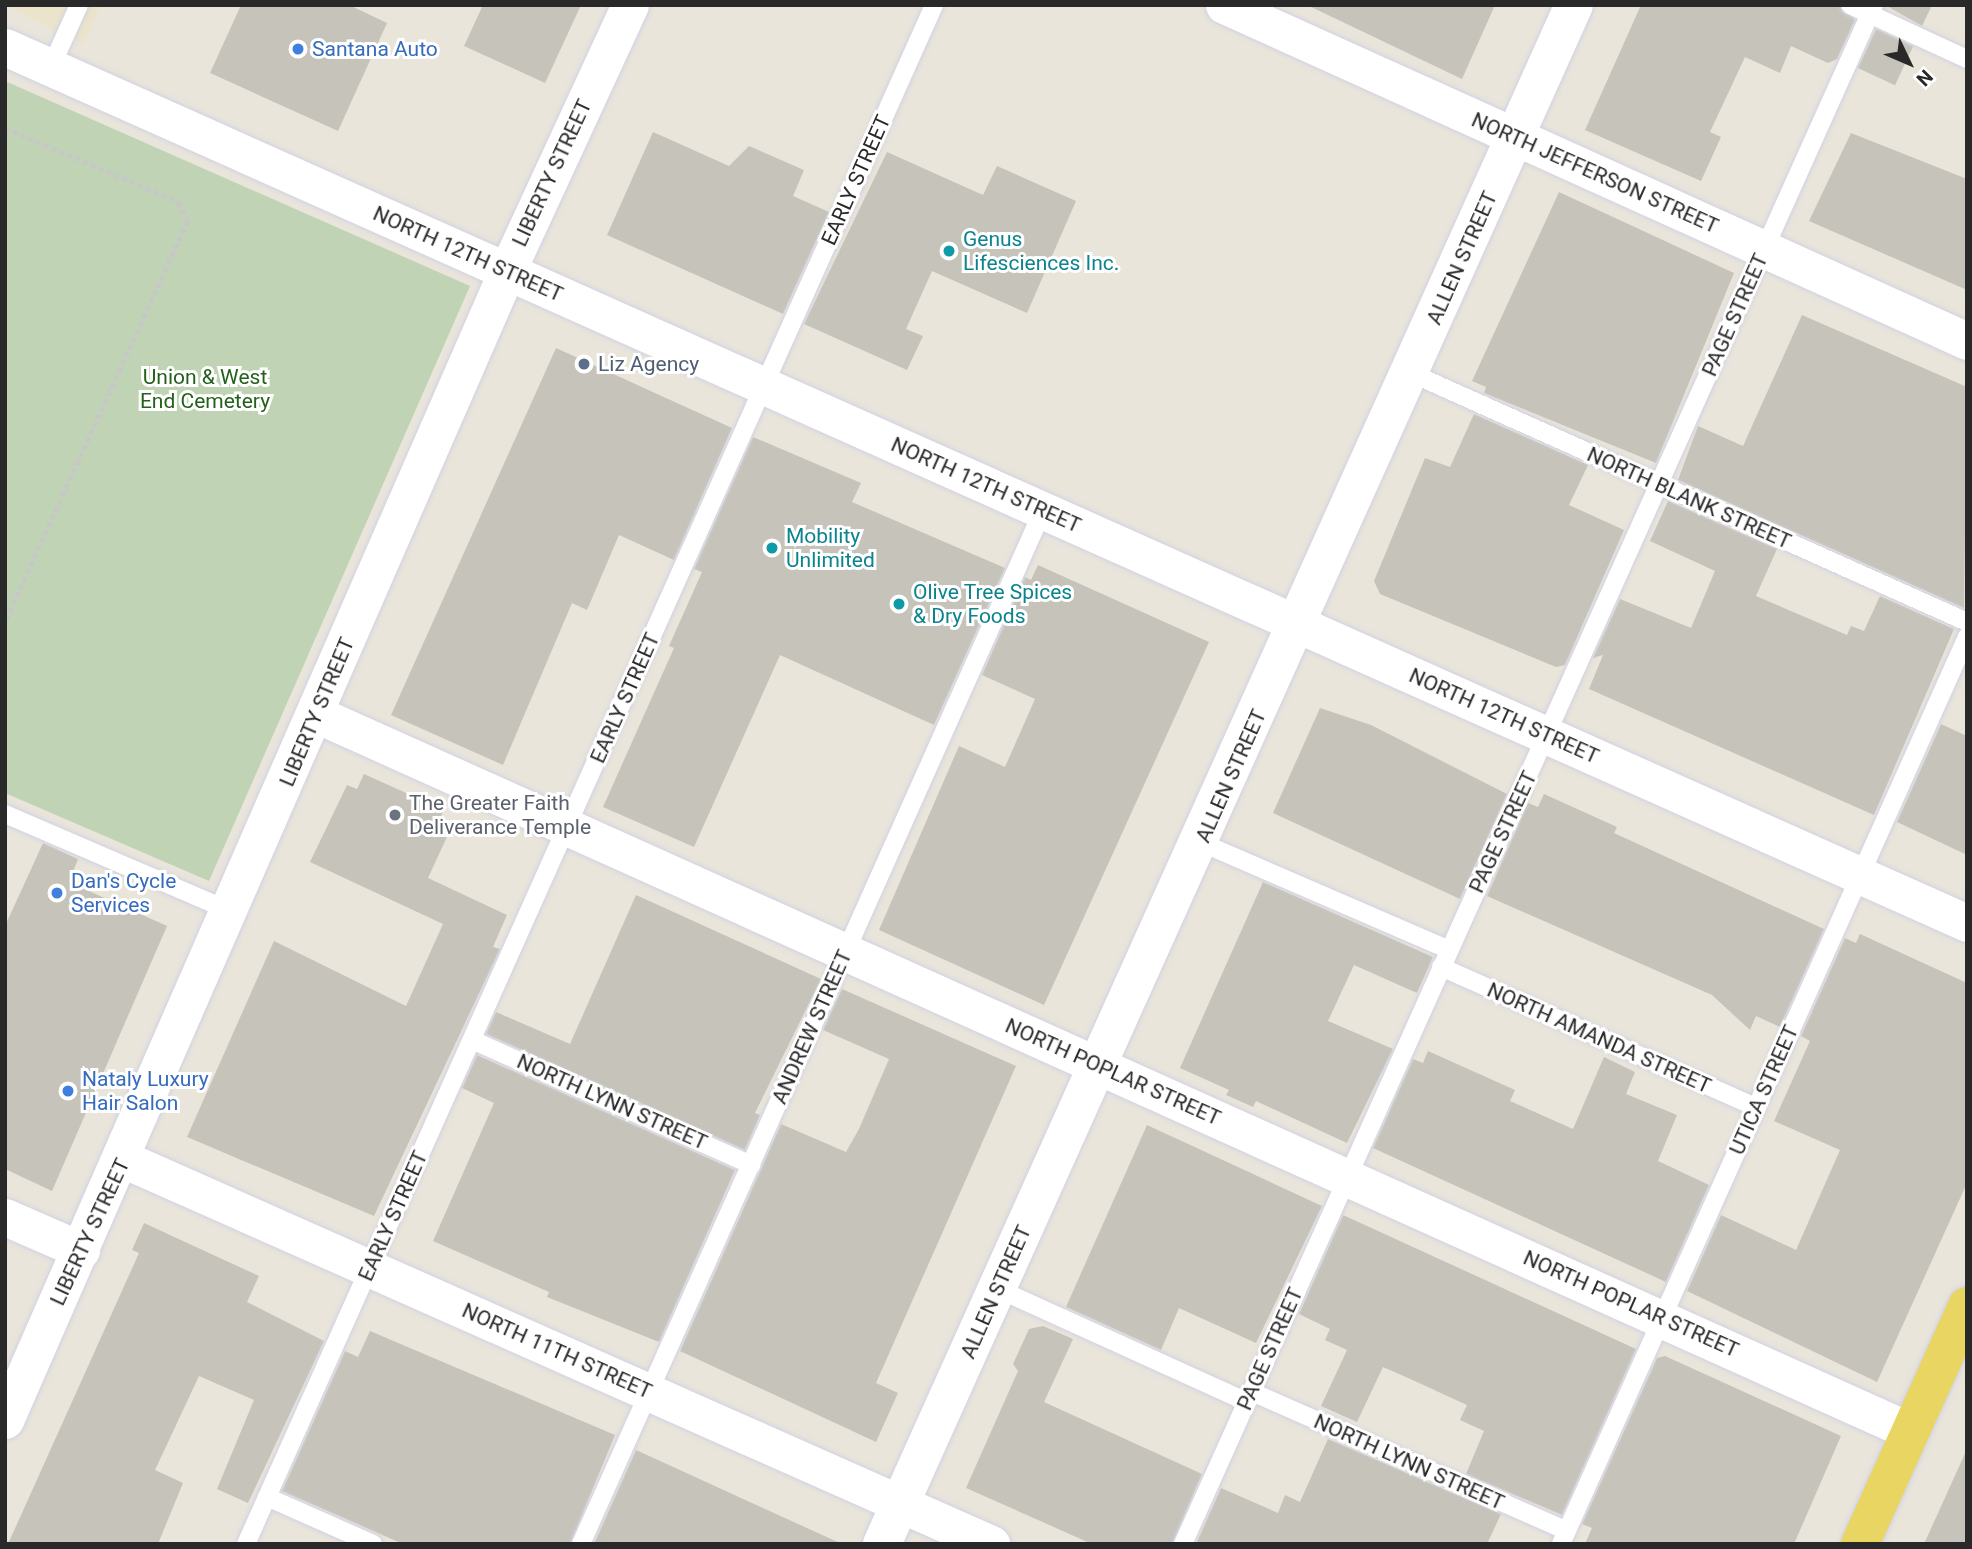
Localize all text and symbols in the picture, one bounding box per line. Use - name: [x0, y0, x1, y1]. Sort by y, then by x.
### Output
- north arrow: [1874, 28, 1944, 98]
- place label: Santana Auto: [312, 36, 438, 62]
- marker: Santana Auto: [290, 41, 306, 57]
- text: N: [1912, 65, 1937, 91]
- street label: LIBERTY STREET: [507, 96, 597, 250]
- street label: NORTH JEFFERSON STREET: [1468, 107, 1722, 239]
- street label: EARLY STREET: [816, 111, 896, 249]
- street label: ALLEN STREET: [1421, 188, 1503, 328]
- street label: NORTH 12TH STREET: [369, 201, 567, 307]
- place label: Genus Lifesciences Inc.: [963, 226, 1119, 276]
- marker: Genus Lifesciences Inc.: [941, 243, 957, 259]
- street label: PAGE STREET: [1697, 250, 1773, 380]
- place label: Liz Agency: [598, 351, 699, 377]
- marker: Liz Agency: [576, 356, 592, 372]
- park label: Union & West End Cemetery: [140, 364, 270, 414]
- street label: NORTH 12TH STREET: [887, 432, 1085, 538]
- street label: NORTH BLANK STREET: [1583, 442, 1795, 554]
- place label: Mobility Unlimited: [786, 523, 875, 573]
- marker: Mobility Unlimited: [764, 540, 780, 556]
- place label: Olive Tree Spices & Dry Foods: [913, 579, 1073, 629]
- marker: Olive Tree Spices & Dry Foods: [891, 596, 907, 612]
- street label: EARLY STREET: [585, 629, 665, 767]
- street label: LIBERTY STREET: [274, 634, 360, 790]
- street label: NORTH 12TH STREET: [1405, 663, 1603, 769]
- street label: ALLEN STREET: [1190, 706, 1272, 846]
- street label: PAGE STREET: [1464, 767, 1542, 897]
- place label: The Greater Faith Deliverance Temple: [409, 790, 591, 840]
- marker: The Greater Faith Deliverance Temple: [387, 807, 403, 823]
- place label: Dan's Cycle Services: [71, 868, 176, 918]
- marker: Dan's Cycle Services: [49, 885, 65, 901]
- street label: ANDREW STREET: [767, 946, 857, 1108]
- street label: NORTH AMANDA STREET: [1483, 977, 1715, 1099]
- street label: NORTH POPLAR STREET: [1001, 1013, 1225, 1131]
- street label: UTICA STREET: [1724, 1021, 1804, 1159]
- street label: NORTH LYNN STREET: [513, 1049, 711, 1155]
- place label: Nataly Luxury Hair Salon: [82, 1066, 209, 1116]
- marker: Nataly Luxury Hair Salon: [60, 1083, 76, 1099]
- street label: EARLY STREET: [353, 1147, 433, 1285]
- street label: LIBERTY STREET: [45, 1155, 135, 1309]
- street label: ALLEN STREET: [955, 1222, 1037, 1362]
- street label: NORTH POPLAR STREET: [1519, 1245, 1743, 1363]
- street label: PAGE STREET: [1232, 1284, 1308, 1414]
- street label: NORTH 11TH STREET: [458, 1298, 656, 1404]
- street label: NORTH LYNN STREET: [1310, 1409, 1508, 1515]

